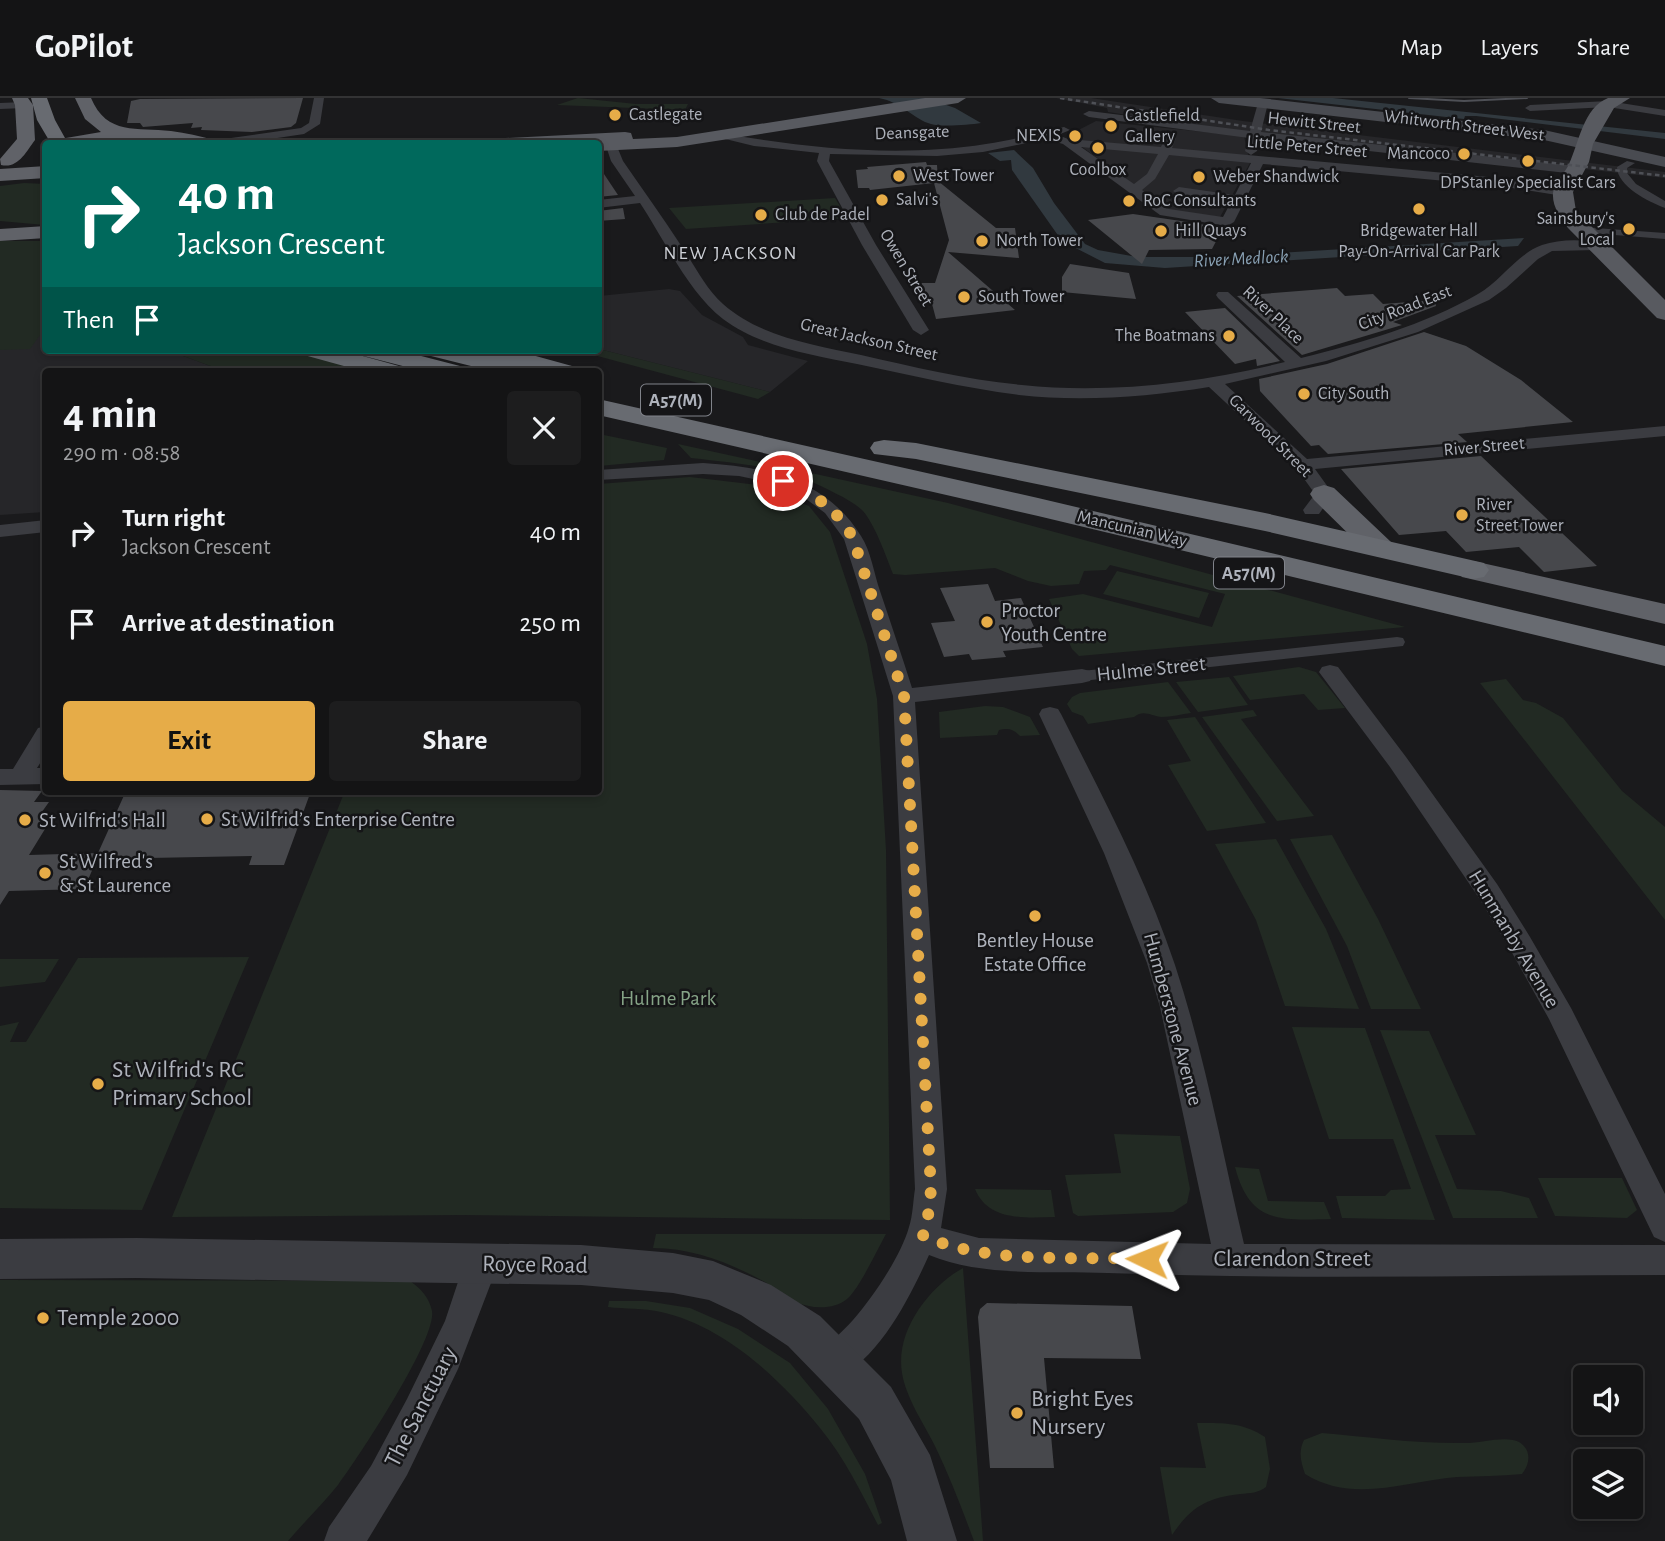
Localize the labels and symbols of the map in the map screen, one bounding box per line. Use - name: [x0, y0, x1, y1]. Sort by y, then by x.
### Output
- place label: Castlegate: [629, 106, 702, 124]
- marker: Castlegate: [607, 107, 623, 123]
- place label: Castlefield Gallery: [1125, 107, 1200, 146]
- street label: Whitworth Street West: [1383, 107, 1545, 145]
- street label: Hewitt Street: [1267, 109, 1362, 137]
- marker: Castlefield Gallery: [1103, 118, 1119, 134]
- street label: Deansgate: [874, 123, 950, 143]
- place label: NEXIS: [1016, 127, 1061, 145]
- marker: NEXIS: [1067, 128, 1083, 144]
- street label: Little Peter Street: [1246, 133, 1368, 161]
- marker: Coolbox: [1090, 140, 1106, 156]
- place label: Mancoco: [1387, 145, 1450, 163]
- marker: Mancoco: [1456, 146, 1472, 162]
- marker: DPStanley Specialist Cars: [1520, 153, 1536, 169]
- place label: Coolbox: [1070, 161, 1127, 179]
- place label: West Tower: [913, 167, 994, 185]
- marker: West Tower: [891, 168, 907, 184]
- place label: Weber Shandwick: [1213, 168, 1340, 186]
- marker: Weber Shandwick: [1191, 169, 1207, 185]
- place label: DPStanley Specialist Cars: [1440, 174, 1616, 192]
- place label: Salvi's: [896, 191, 939, 209]
- marker: Salvi's: [874, 192, 890, 208]
- place label: RoC Consultants: [1143, 192, 1256, 210]
- marker: RoC Consultants: [1121, 193, 1137, 209]
- marker: Bridgewater Hall Pay-On-Arrival Car Park: [1411, 201, 1427, 217]
- place label: Club de Padel: [775, 206, 870, 224]
- marker: Club de Padel: [753, 207, 769, 223]
- place label: Sainsbury's Local: [1537, 210, 1615, 249]
- marker: Sainsbury's Local: [1621, 221, 1637, 237]
- place label: Hill Quays: [1175, 222, 1247, 240]
- place label: Bridgewater Hall Pay-On-Arrival Car Park: [1338, 222, 1501, 261]
- marker: Hill Quays: [1153, 223, 1169, 239]
- street label: Owen Street: [876, 226, 936, 310]
- place label: North Tower: [996, 232, 1083, 250]
- marker: North Tower: [974, 233, 990, 249]
- district label: NEW JACKSON: [663, 244, 799, 263]
- water label: River Medlock: [1193, 247, 1289, 271]
- street label: River Place: [1239, 282, 1307, 348]
- street label: City Road East: [1356, 282, 1454, 334]
- place label: South Tower: [978, 288, 1065, 306]
- marker: South Tower: [956, 289, 972, 305]
- street label: Great Jackson Street: [799, 315, 940, 365]
- place label: The Boatmans: [1115, 327, 1215, 345]
- marker: The Boatmans: [1221, 328, 1237, 344]
- road number: A57(M): [641, 384, 711, 416]
- place label: City South: [1318, 385, 1389, 403]
- marker: City South: [1296, 386, 1312, 402]
- street label: Garwood Street: [1225, 391, 1315, 481]
- street label: River Street: [1443, 434, 1525, 460]
- pin: [753, 451, 813, 511]
- place label: River Street Tower: [1476, 496, 1564, 535]
- marker: River Street Tower: [1454, 507, 1470, 523]
- street label: Mancunian Way: [1075, 508, 1189, 550]
- road number: A57(M): [1214, 558, 1284, 588]
- place label: Proctor Youth Centre: [1001, 600, 1107, 645]
- marker: Proctor Youth Centre: [979, 614, 995, 630]
- street label: Hulme Street: [1095, 653, 1207, 685]
- place label: St Wilfrid’s Enterprise Centre: [221, 809, 455, 830]
- place label: St Wilfrid's Hall: [39, 810, 166, 831]
- marker: St Wilfrid’s Enterprise Centre: [199, 811, 215, 827]
- marker: St Wilfrid's Hall: [17, 812, 33, 828]
- place label: St Wilfred's & St Laurence: [59, 851, 171, 896]
- marker: St Wilfred's & St Laurence: [37, 865, 53, 881]
- street label: Hunmanby Avenue: [1465, 866, 1563, 1012]
- marker: Bentley House Estate Office: [1027, 908, 1043, 924]
- place label: Bentley House Estate Office: [976, 930, 1094, 975]
- street label: Humberstone Avenue: [1140, 930, 1206, 1108]
- park label: Hulme Park: [620, 988, 717, 1009]
- place label: St Wilfrid's RC Primary School: [112, 1058, 252, 1110]
- marker: St Wilfrid's RC Primary School: [90, 1076, 106, 1092]
- position arrow: [1110, 1222, 1184, 1296]
- street label: Clarendon Street: [1213, 1247, 1371, 1271]
- street label: Royce Road: [482, 1252, 588, 1278]
- place label: Temple 2000: [57, 1306, 180, 1330]
- marker: Temple 2000: [35, 1310, 51, 1326]
- street label: The Sanctuary: [380, 1343, 462, 1471]
- place label: Bright Eyes Nursery: [1031, 1387, 1134, 1439]
- marker: Bright Eyes Nursery: [1009, 1405, 1025, 1421]

